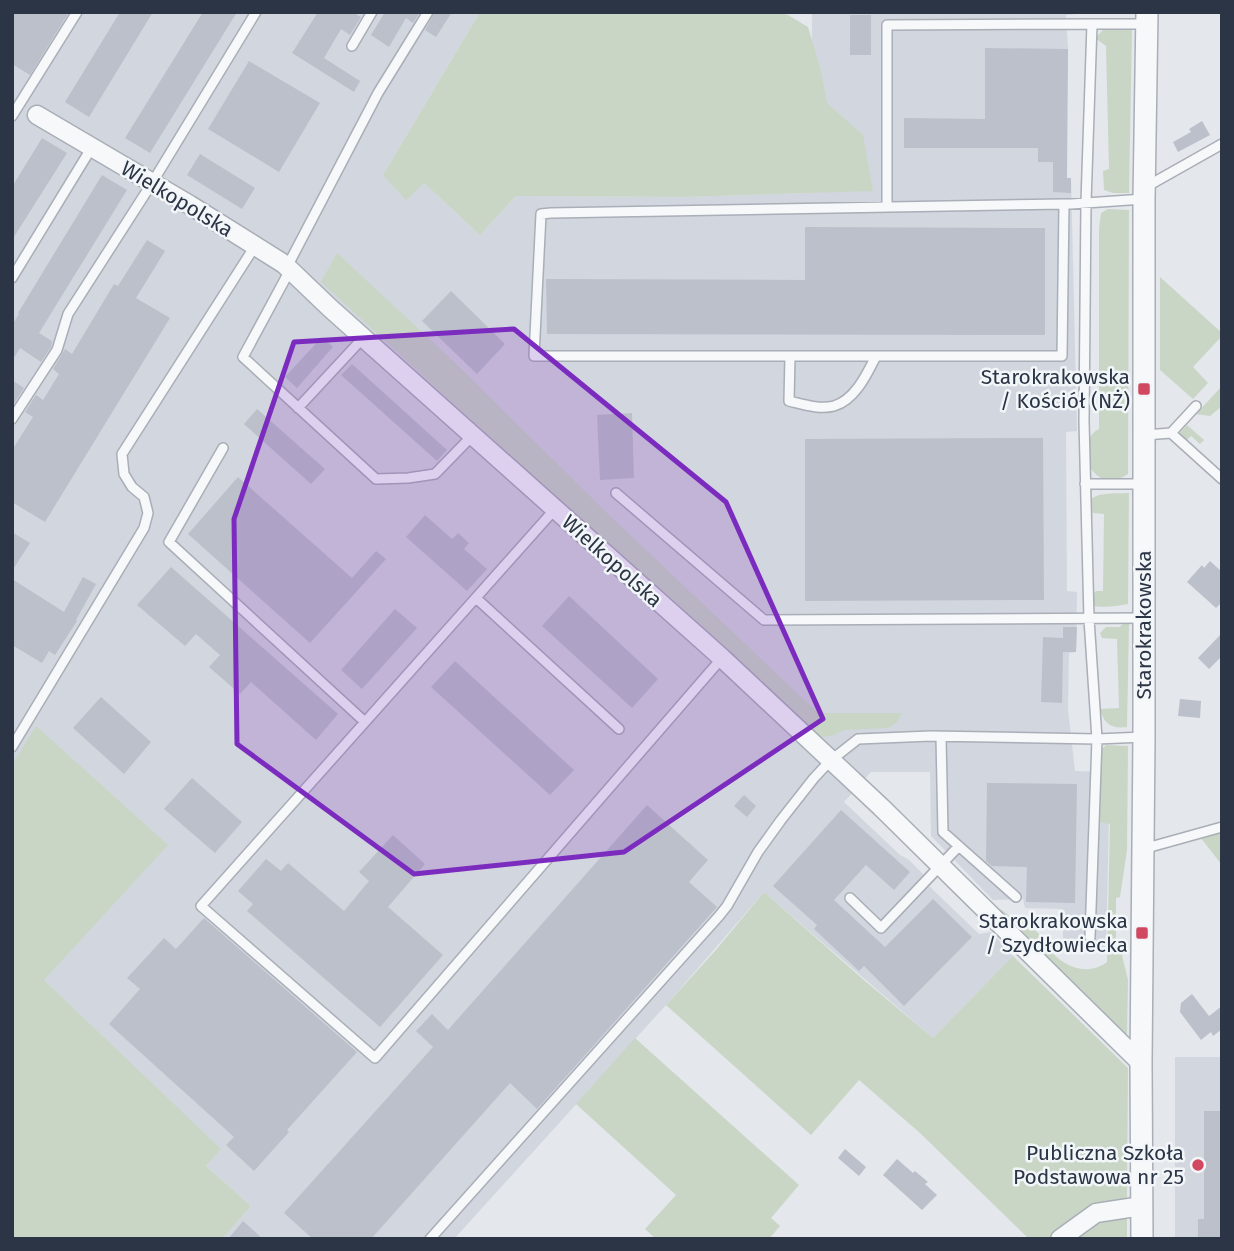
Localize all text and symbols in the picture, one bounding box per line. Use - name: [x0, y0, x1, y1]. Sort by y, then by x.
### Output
- street label: Wielkopolska: [116, 155, 238, 243]
- place label: Starokrakowska / Kościół (NŻ): [981, 364, 1130, 414]
- marker: Starokrakowska / Kościół (NŻ): [1136, 381, 1152, 397]
- street label: Wielkopolska: [556, 509, 668, 613]
- street label: Starokrakowska: [1131, 550, 1157, 700]
- place label: Starokrakowska / Szydłowiecka: [979, 908, 1128, 958]
- marker: Starokrakowska / Szydłowiecka: [1134, 925, 1150, 941]
- place label: Publiczna Szkoła Podstawowa nr 25: [1013, 1140, 1184, 1190]
- marker: Publiczna Szkoła Podstawowa nr 25: [1190, 1157, 1206, 1173]

